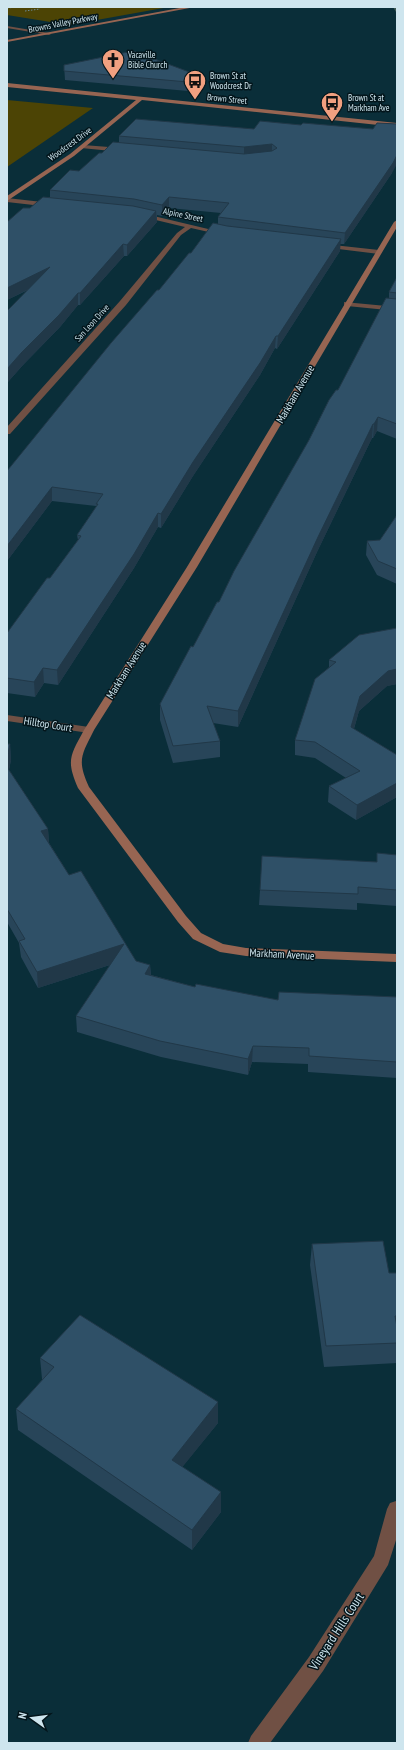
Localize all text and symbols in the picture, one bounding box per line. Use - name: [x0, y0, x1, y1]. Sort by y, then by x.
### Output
- street label: Browns Valley Parkway: [27, 10, 99, 35]
- church icon: Vacaville Bible Church: [100, 47, 126, 80]
- place label: Vacaville Bible Church: [127, 49, 167, 70]
- bus stop icon: Brown St at Woodcrest Dr: [182, 68, 208, 101]
- place label: Brown St at Woodcrest Dr: [210, 70, 252, 91]
- bus stop icon: Brown St at Markham Ave: [319, 90, 345, 123]
- street label: Brown Street: [206, 91, 248, 106]
- place label: Brown St at Markham Ave: [348, 92, 390, 113]
- street label: Woodcrest Drive: [46, 124, 94, 163]
- street label: Alpine Street: [162, 205, 205, 224]
- street label: San Leon Drive: [72, 302, 111, 344]
- street label: Markham Avenue: [273, 362, 318, 426]
- street label: Markham Avenue: [103, 638, 149, 701]
- street label: Hilltop Court: [23, 713, 73, 735]
- street label: Markham Avenue: [249, 945, 315, 963]
- street label: Vineyard Hills Court: [305, 1589, 368, 1674]
- north arrow: [12, 1698, 52, 1738]
- text: N: [15, 1711, 30, 1720]

